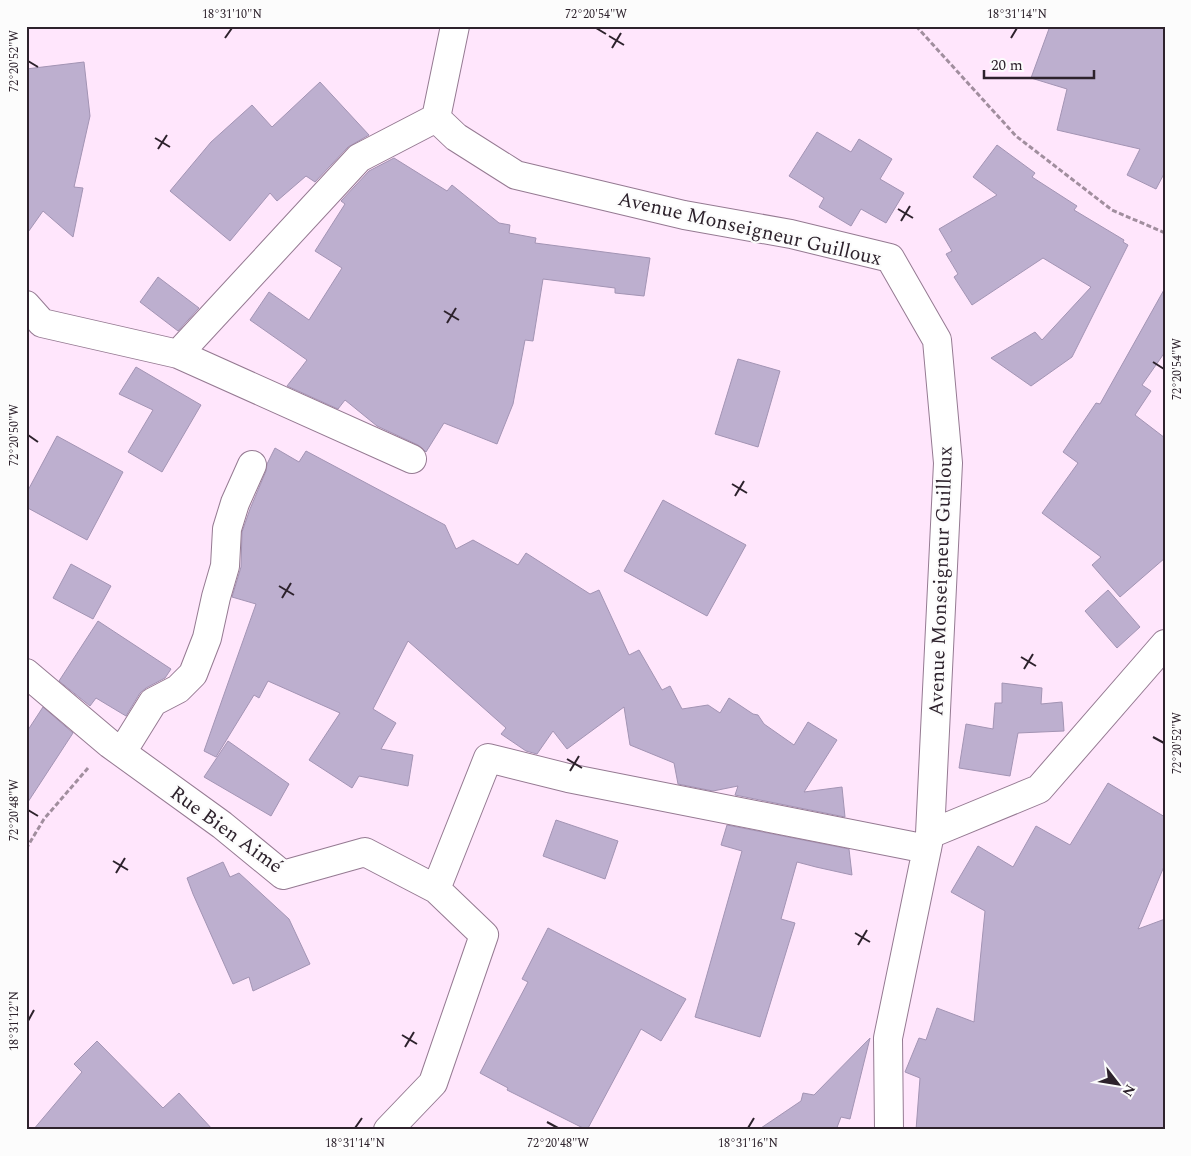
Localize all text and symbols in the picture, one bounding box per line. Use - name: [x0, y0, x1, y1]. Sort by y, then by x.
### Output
- text: 18°31'10"N: [202, 5, 262, 24]
- text: 72°20'54"W: [565, 5, 627, 24]
- text: 18°31'14"N: [987, 5, 1047, 24]
- text: 72°20'52"W: [5, 30, 24, 92]
- scale bar: [984, 48, 1094, 80]
- text: 20 m: [991, 54, 1023, 77]
- street label: Avenue Monseigneur Guilloux: [615, 184, 885, 274]
- text: 72°20'54"W: [1168, 338, 1187, 400]
- text: 72°20'50"W: [5, 404, 24, 466]
- street label: Avenue Monseigneur Guilloux: [921, 446, 961, 716]
- text: 72°20'52"W: [1168, 712, 1187, 774]
- text: 72°20'48"W: [5, 779, 24, 841]
- street label: Rue Bien Aimé: [164, 779, 289, 881]
- text: 18°31'12"N: [5, 991, 24, 1051]
- north arrow: [1094, 1058, 1144, 1108]
- text: N: [1117, 1080, 1141, 1101]
- text: 18°31'14"N: [325, 1134, 385, 1153]
- text: 72°20'48"W: [527, 1134, 589, 1153]
- text: 18°31'16"N: [718, 1134, 778, 1153]

